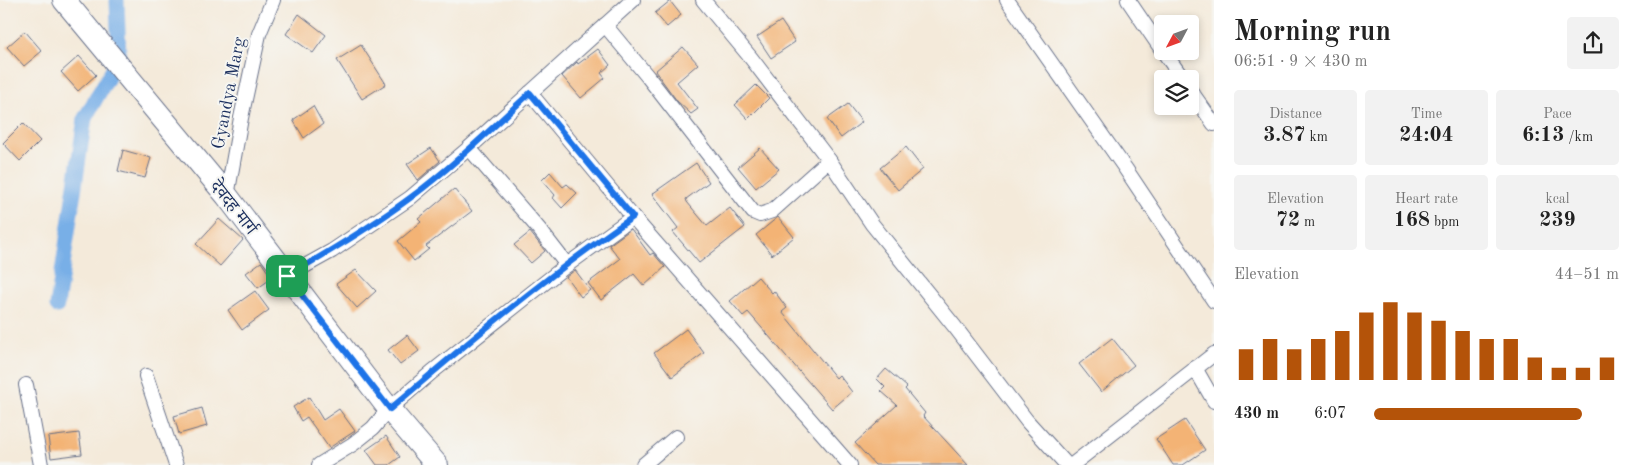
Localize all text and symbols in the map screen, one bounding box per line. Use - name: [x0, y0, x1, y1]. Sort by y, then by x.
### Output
- north arrow: [1154, 15, 1199, 60]
- map controls: [1154, 15, 1199, 115]
- button: share: [1567, 17, 1619, 69]
- text: Morning run: [1234, 19, 1391, 47]
- street label: Gyandya Marg: [209, 35, 249, 151]
- text: 06:51 · 9 × 430 m: [1234, 54, 1367, 70]
- button: layers: [1154, 70, 1199, 115]
- text: Distance: [1269, 107, 1322, 121]
- text: Time: [1411, 107, 1442, 121]
- text: Pace: [1543, 107, 1572, 121]
- text: 3.87: [1263, 125, 1306, 146]
- text: 24:04: [1399, 125, 1454, 146]
- text: 6:13: [1522, 125, 1564, 146]
- text: km: [1306, 130, 1328, 144]
- text: /km: [1564, 130, 1593, 144]
- street label: देवदह मार्ग: [206, 175, 262, 239]
- text: Elevation: [1267, 192, 1324, 206]
- text: Heart rate: [1395, 192, 1458, 206]
- text: kcal: [1545, 192, 1570, 206]
- text: 72: [1276, 210, 1300, 231]
- text: 168: [1393, 210, 1430, 231]
- text: 239: [1539, 210, 1576, 231]
- text: m: [1300, 215, 1315, 229]
- text: bpm: [1430, 215, 1460, 229]
- pin: [266, 255, 308, 297]
- icon: arrive: [273, 262, 301, 290]
- text: Elevation: [1234, 267, 1299, 283]
- text: 44–51 m: [1555, 267, 1619, 283]
- text: 430 m: [1234, 406, 1279, 422]
- text: 6:07: [1314, 406, 1346, 422]

